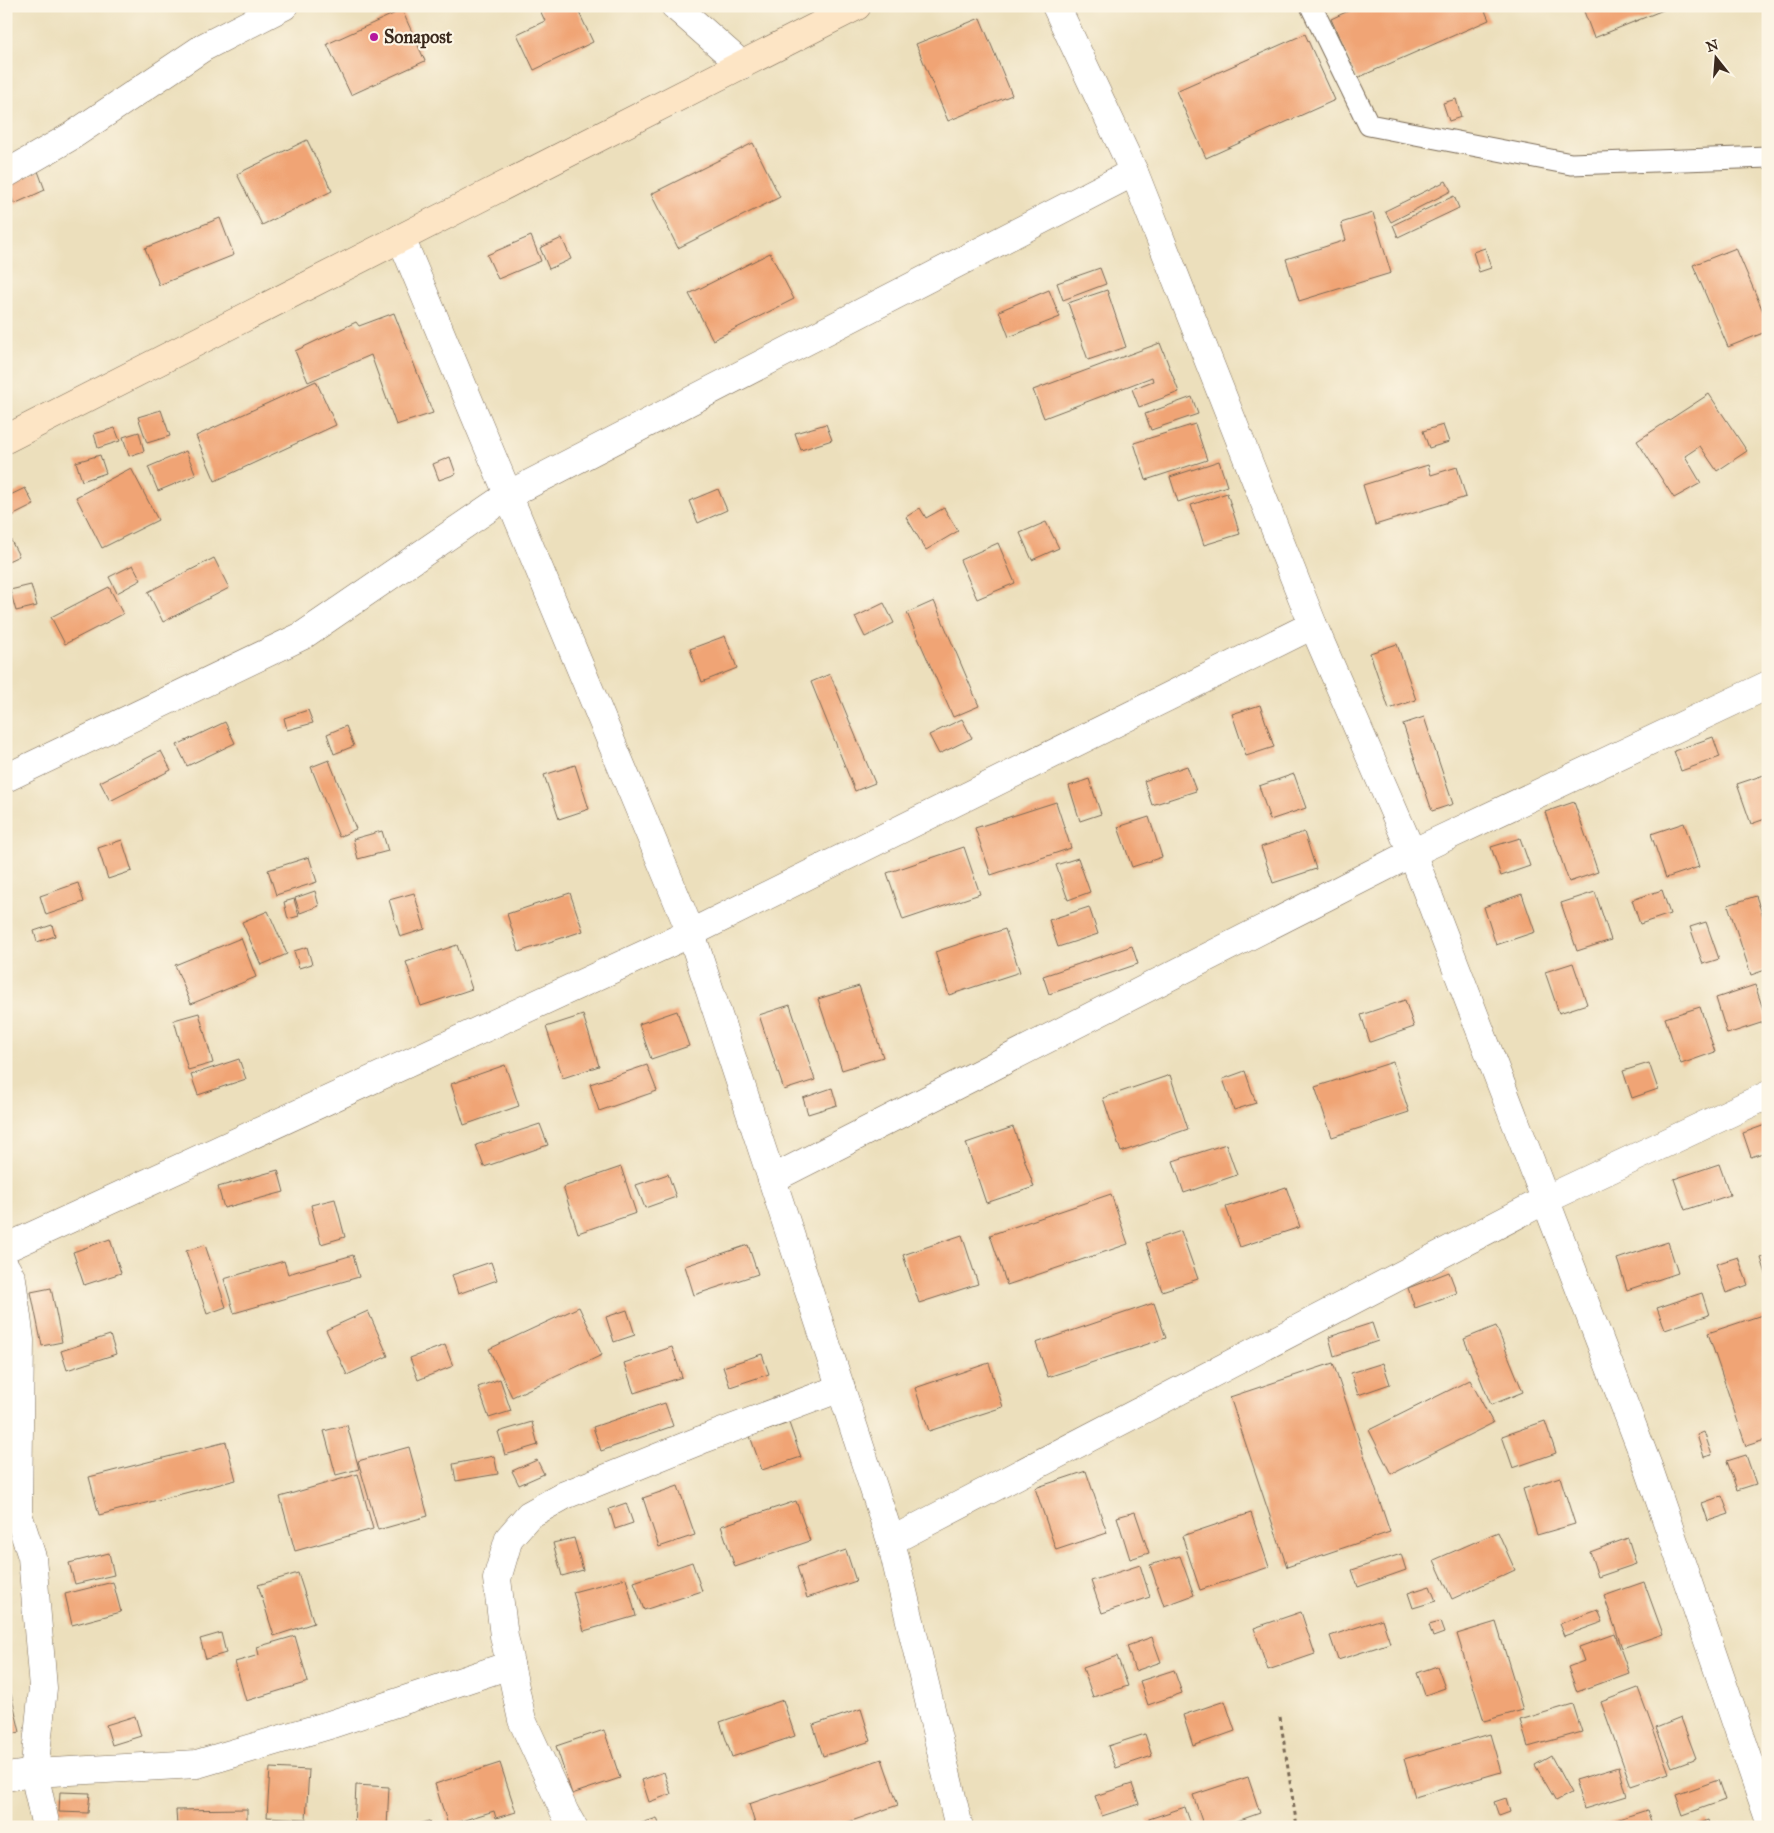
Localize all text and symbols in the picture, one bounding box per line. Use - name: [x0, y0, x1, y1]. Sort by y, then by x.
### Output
- place label: Sonapost: [384, 26, 453, 49]
- marker: Sonapost: [368, 31, 380, 43]
- north arrow: [1692, 32, 1742, 82]
- text: N: [1704, 36, 1721, 56]

